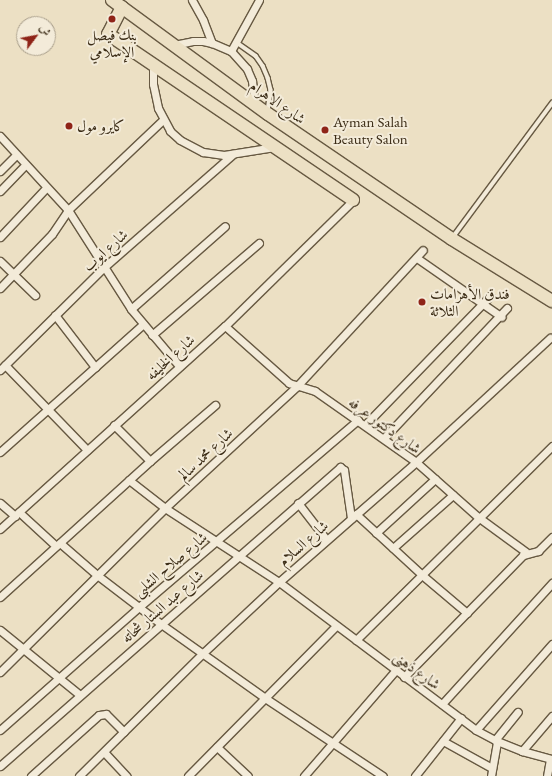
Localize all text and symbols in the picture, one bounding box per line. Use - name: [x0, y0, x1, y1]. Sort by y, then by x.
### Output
- marker: بنك فيصل الإسلامي: [107, 14, 117, 24]
- north arrow: [16, 16, 56, 56]
- text: ش: [36, 22, 54, 39]
- place label: بنك فيصل الإسلامي: [87, 25, 137, 60]
- street label: شارع الاهرام: [247, 76, 309, 128]
- place label: Ayman Salah Beauty Salon: [333, 112, 408, 147]
- place label: كايرو مول: [77, 117, 125, 135]
- marker: كايرو مول: [64, 121, 74, 131]
- marker: Ayman Salah Beauty Salon: [320, 125, 330, 135]
- street label: شارع ايوب: [79, 225, 131, 275]
- place label: فندق الأهرامات الثلاثة: [430, 284, 510, 319]
- marker: فندق الأهرامات الثلاثة: [417, 297, 427, 307]
- street label: شارع الخليفه: [142, 330, 198, 384]
- street label: شارع دكتور عرفه: [345, 393, 425, 457]
- street label: شارع محمد سالم: [174, 424, 236, 484]
- street label: شارع السلام: [274, 516, 332, 570]
- street label: شارع صلاح الشلبى: [129, 528, 211, 600]
- street label: شارع عبد الستار شحاته: [117, 565, 207, 647]
- street label: شارع ذهنى: [390, 647, 444, 693]

